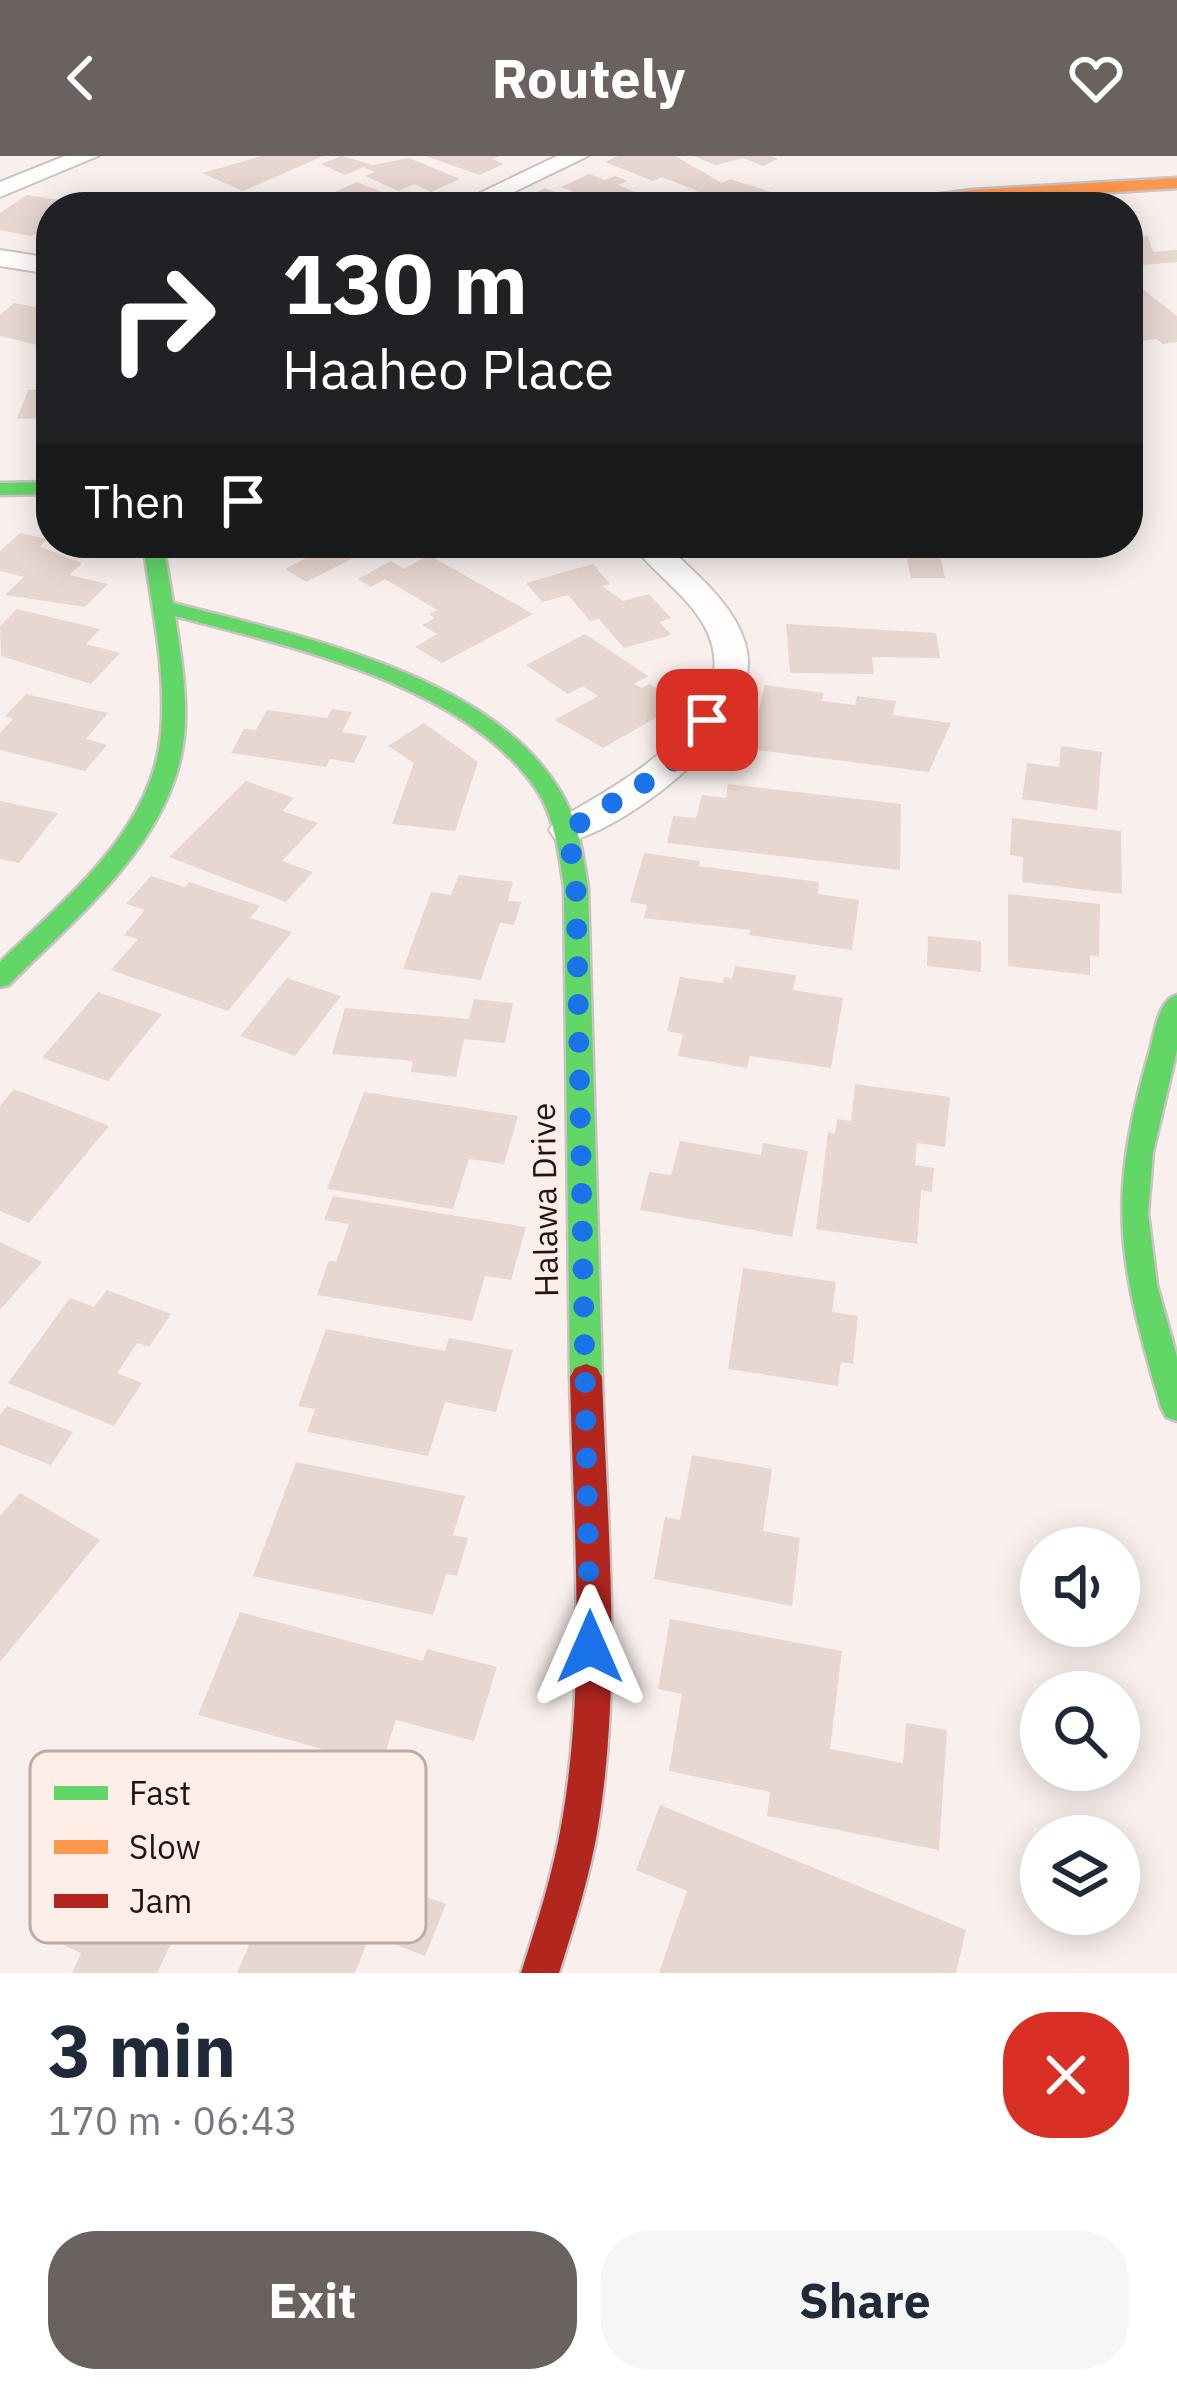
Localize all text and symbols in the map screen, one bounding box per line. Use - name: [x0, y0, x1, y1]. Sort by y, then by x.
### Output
- text: Routely: [492, 43, 685, 113]
- icon: back: [48, 45, 114, 111]
- icon: heart: [1063, 45, 1129, 111]
- text: 130 m: [282, 228, 528, 337]
- icon: right: [84, 240, 240, 396]
- text: Haaheo Place: [282, 334, 614, 404]
- icon: arrive: [210, 468, 276, 534]
- text: Then: [84, 472, 186, 530]
- pin: [656, 669, 758, 771]
- icon: arrive: [674, 687, 740, 753]
- street label: Halawa Drive: [521, 1102, 567, 1298]
- map controls: [1020, 1527, 1140, 1935]
- button: sound: [1020, 1527, 1140, 1647]
- position arrow: [527, 1584, 653, 1710]
- button: search: [1020, 1671, 1140, 1791]
- legend: [30, 1751, 426, 1943]
- text: Fast: [129, 1771, 191, 1814]
- button: layers: [1020, 1815, 1140, 1935]
- text: Slow: [129, 1825, 201, 1868]
- text: Jam: [129, 1879, 192, 1922]
- text: 3 min: [48, 2003, 236, 2097]
- button: close: [1003, 2012, 1129, 2138]
- text: 170 m · 06:43: [48, 2095, 298, 2146]
- button: Exit: [48, 2231, 577, 2369]
- button: Share: [601, 2231, 1129, 2369]

